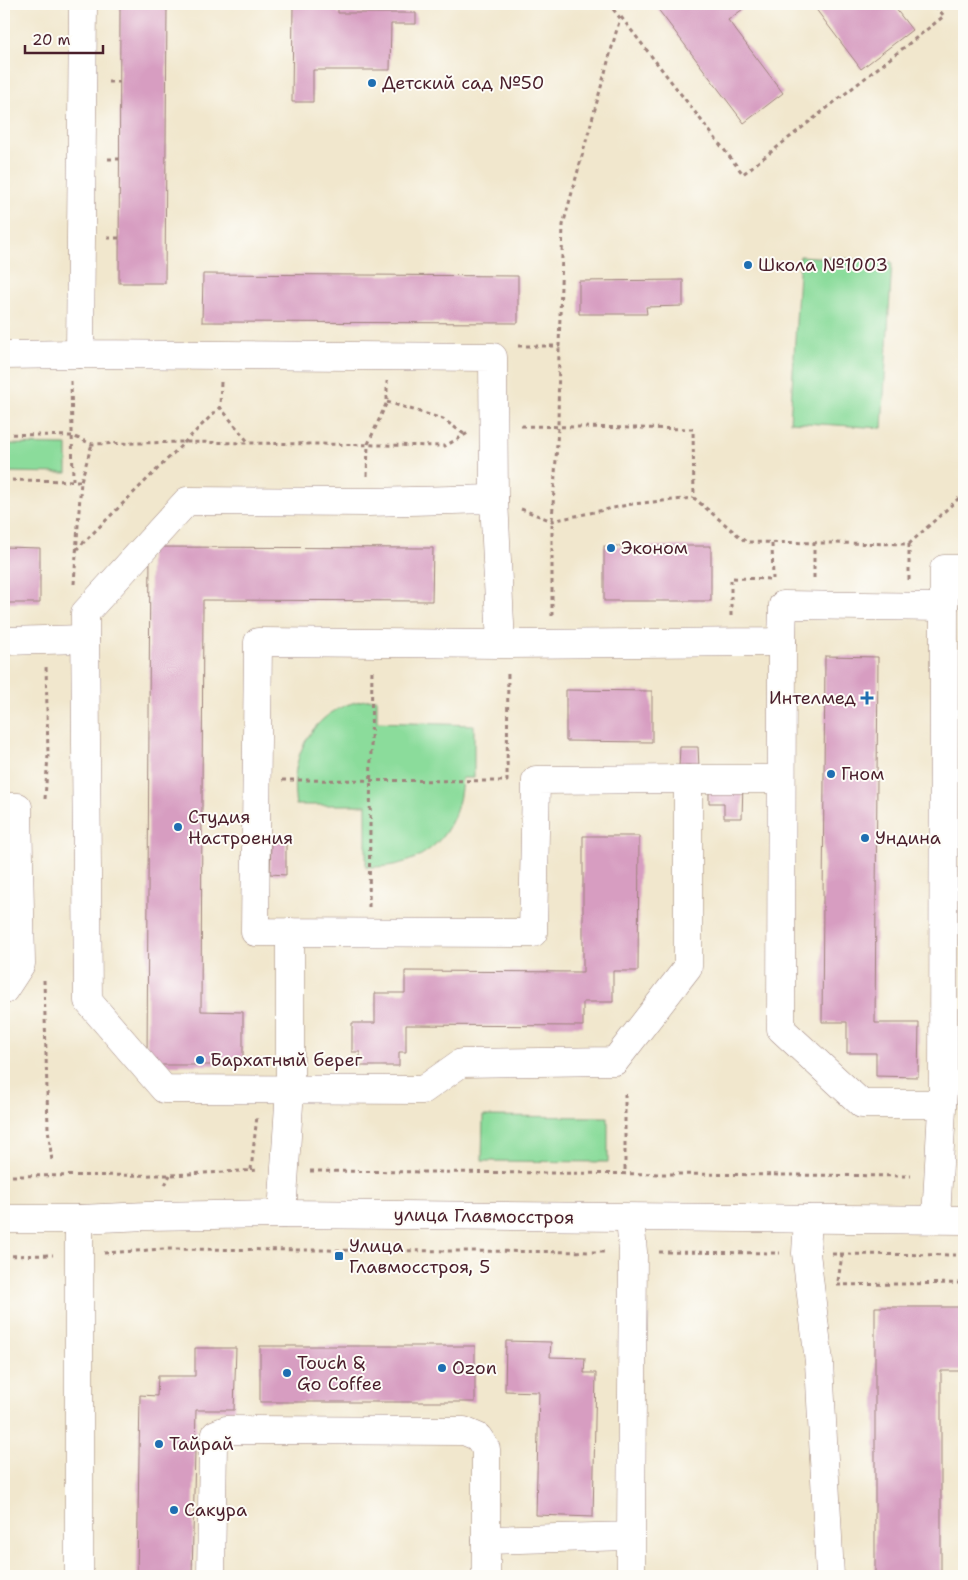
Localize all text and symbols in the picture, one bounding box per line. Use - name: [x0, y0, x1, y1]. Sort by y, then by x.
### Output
- scale bar: [25, 22, 102, 54]
- text: 20 m: [32, 30, 71, 50]
- place label: Детский сад №50: [382, 71, 544, 95]
- marker: Детский сад №50: [366, 77, 378, 89]
- place label: Школа №1003: [758, 253, 888, 277]
- marker: Школа №1003: [742, 259, 754, 271]
- place label: Эконом: [621, 536, 688, 560]
- marker: Эконом: [605, 542, 617, 554]
- place label: Интелмед: [769, 686, 857, 710]
- marker: Интелмед: [860, 691, 874, 705]
- place label: Гном: [841, 762, 884, 786]
- marker: Гном: [825, 768, 837, 780]
- place label: Студия Настроения: [188, 805, 293, 850]
- marker: Студия Настроения: [172, 821, 184, 833]
- place label: Ундина: [875, 826, 941, 850]
- marker: Ундина: [859, 832, 871, 844]
- place label: Бархатный берег: [210, 1048, 363, 1072]
- marker: Бархатный берег: [194, 1054, 206, 1066]
- street label: улица Главмосстроя: [393, 1202, 575, 1230]
- place label: Улица Главмосстроя, 5: [349, 1234, 490, 1279]
- marker: Улица Главмосстроя, 5: [333, 1250, 345, 1262]
- place label: Touch & Go Coffee: [297, 1351, 382, 1396]
- place label: Ozon: [452, 1356, 497, 1380]
- marker: Ozon: [436, 1362, 448, 1374]
- marker: Touch & Go Coffee: [281, 1367, 293, 1379]
- place label: Тайрай: [169, 1432, 234, 1456]
- marker: Тайрай: [153, 1438, 165, 1450]
- place label: Сакура: [184, 1498, 247, 1522]
- marker: Сакура: [168, 1504, 180, 1516]

